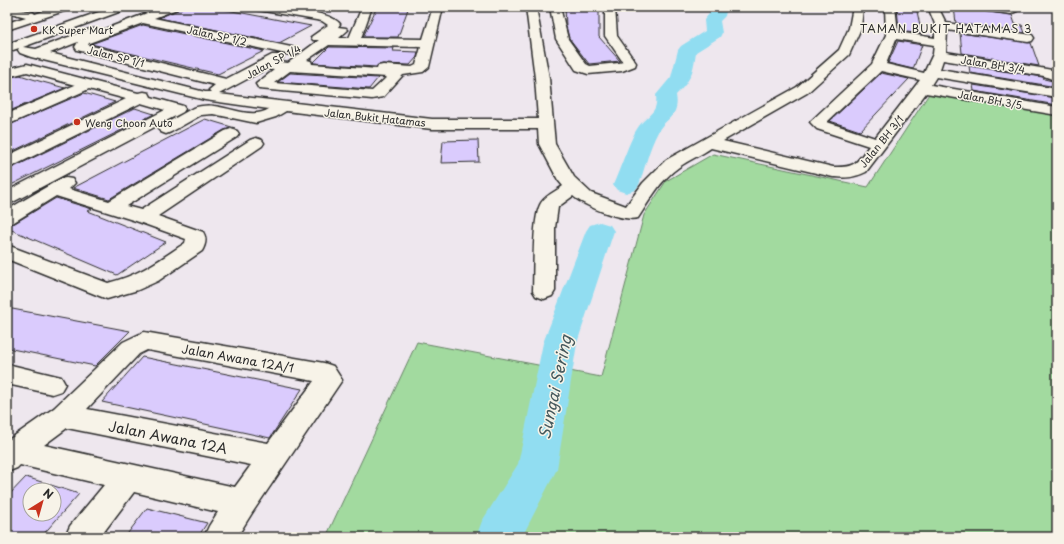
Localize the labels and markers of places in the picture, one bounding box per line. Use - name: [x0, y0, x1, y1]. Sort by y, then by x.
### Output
- place label: KK Super Mart: [42, 22, 113, 37]
- marker: KK Super Mart: [29, 24, 39, 34]
- place label: Weng Choon Auto: [85, 115, 173, 130]
- marker: Weng Choon Auto: [72, 117, 82, 127]

